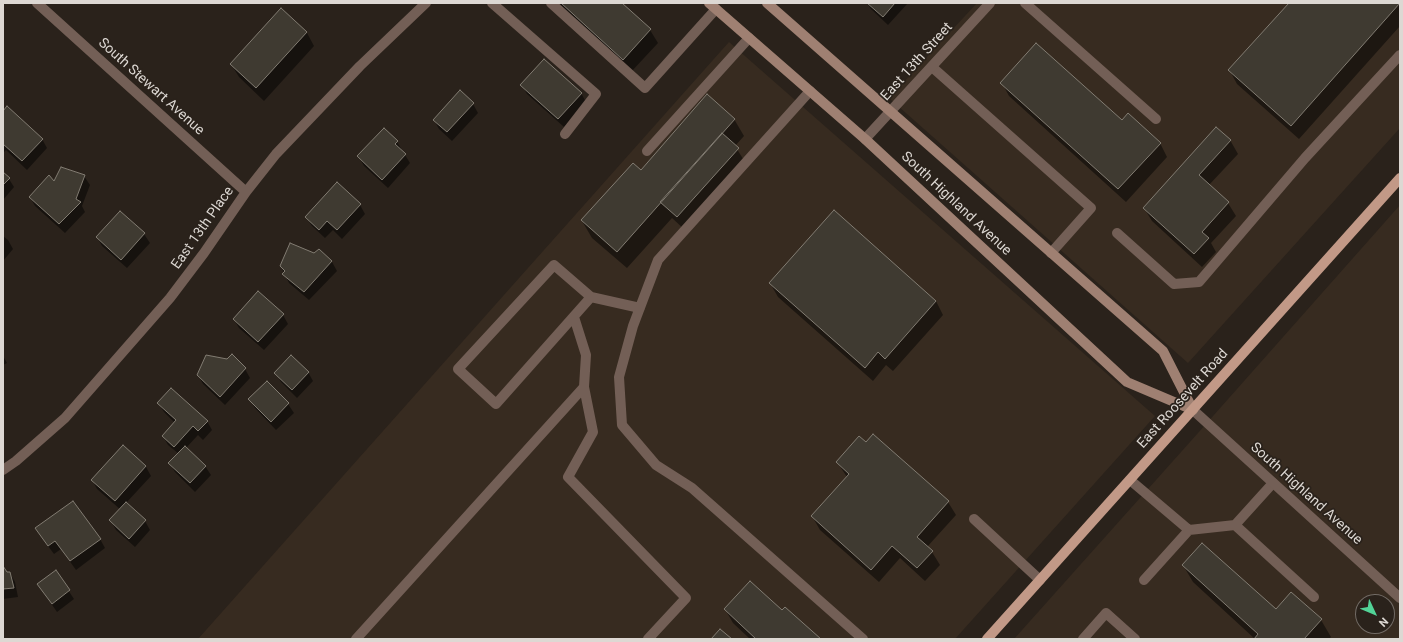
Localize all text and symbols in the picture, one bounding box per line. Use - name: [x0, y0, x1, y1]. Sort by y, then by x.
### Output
- street label: East 13th Street: [878, 19, 956, 105]
- street label: South Stewart Avenue: [94, 35, 208, 139]
- street label: South Highland Avenue: [897, 149, 1015, 259]
- street label: East 13th Place: [168, 183, 238, 273]
- street label: East Roosevelt Road: [1134, 346, 1232, 452]
- street label: South Highland Avenue: [1247, 439, 1365, 549]
- north arrow: [1355, 594, 1395, 634]
- text: N: [1376, 615, 1391, 629]

